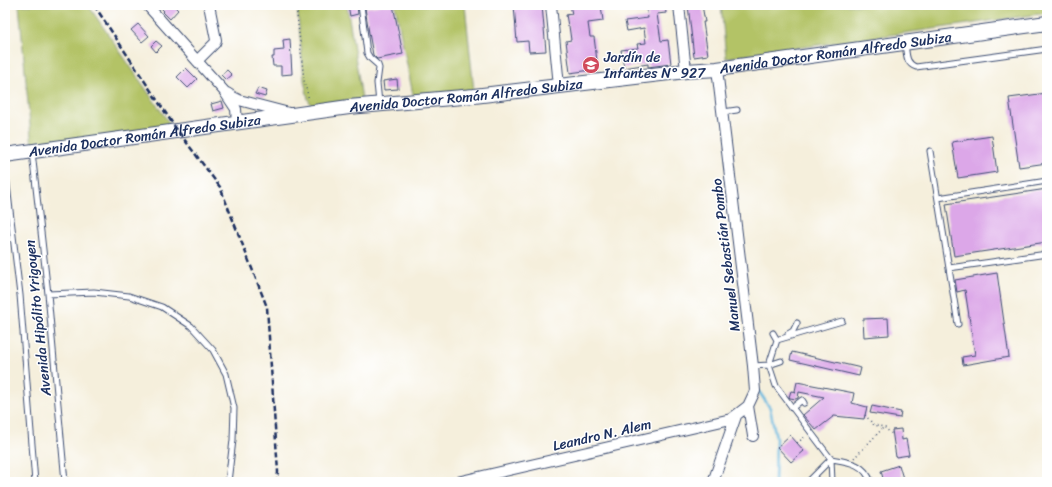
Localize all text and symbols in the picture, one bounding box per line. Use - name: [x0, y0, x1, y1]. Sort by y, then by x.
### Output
- street label: Avenida Doctor Román Alfredo Subiza: [717, 24, 954, 81]
- place label: Jardín de Infantes N° 927: [603, 45, 706, 86]
- school or university icon: Jardín de Infantes N° 927: [581, 55, 601, 75]
- street label: Avenida Doctor Román Alfredo Subiza: [348, 71, 585, 119]
- street label: Avenida Doctor Román Alfredo Subiza: [26, 107, 263, 164]
- street label: Manuel Sebastián Pombo: [704, 177, 748, 333]
- street label: Avenida Hipólito Yrigoyen: [17, 238, 59, 398]
- street label: Leandro N. Alem: [550, 411, 654, 458]

